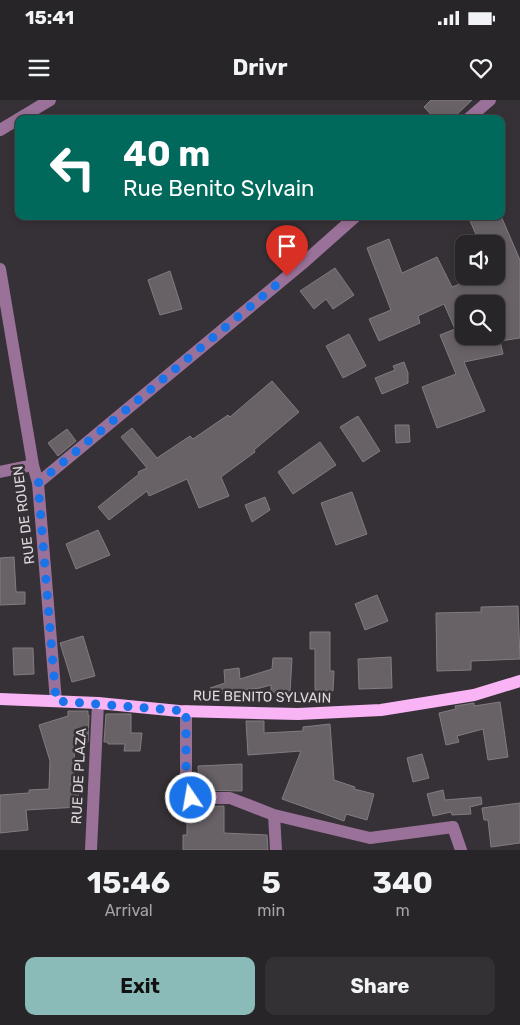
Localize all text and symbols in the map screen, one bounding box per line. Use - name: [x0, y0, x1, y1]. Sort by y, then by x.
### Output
- text: 15:41: [25, 6, 74, 29]
- icon: menu: [25, 54, 53, 82]
- text: Drivr: [232, 54, 288, 81]
- icon: heart: [467, 54, 495, 82]
- text: 40 m: [123, 133, 210, 175]
- icon: left: [40, 135, 105, 200]
- text: Rue Benito Sylvain: [123, 175, 314, 202]
- pin: [266, 225, 308, 276]
- icon: arrive: [273, 232, 301, 260]
- map controls: [455, 235, 505, 345]
- button: sound: [455, 235, 505, 285]
- button: search: [455, 295, 505, 345]
- street label: RUE DE ROUEN: [10, 465, 38, 565]
- street label: RUE BENITO SYLVAIN: [193, 687, 331, 707]
- street label: RUE DE PLAZA: [68, 727, 90, 825]
- position arrow: [164, 771, 216, 823]
- text: 15:46: [87, 865, 170, 901]
- text: 5: [262, 865, 281, 901]
- text: 340: [372, 865, 433, 901]
- text: Arrival: [105, 901, 153, 920]
- text: min: [257, 901, 285, 920]
- text: m: [395, 901, 410, 920]
- button: Exit: [25, 957, 255, 1015]
- button: Share: [265, 957, 495, 1015]

